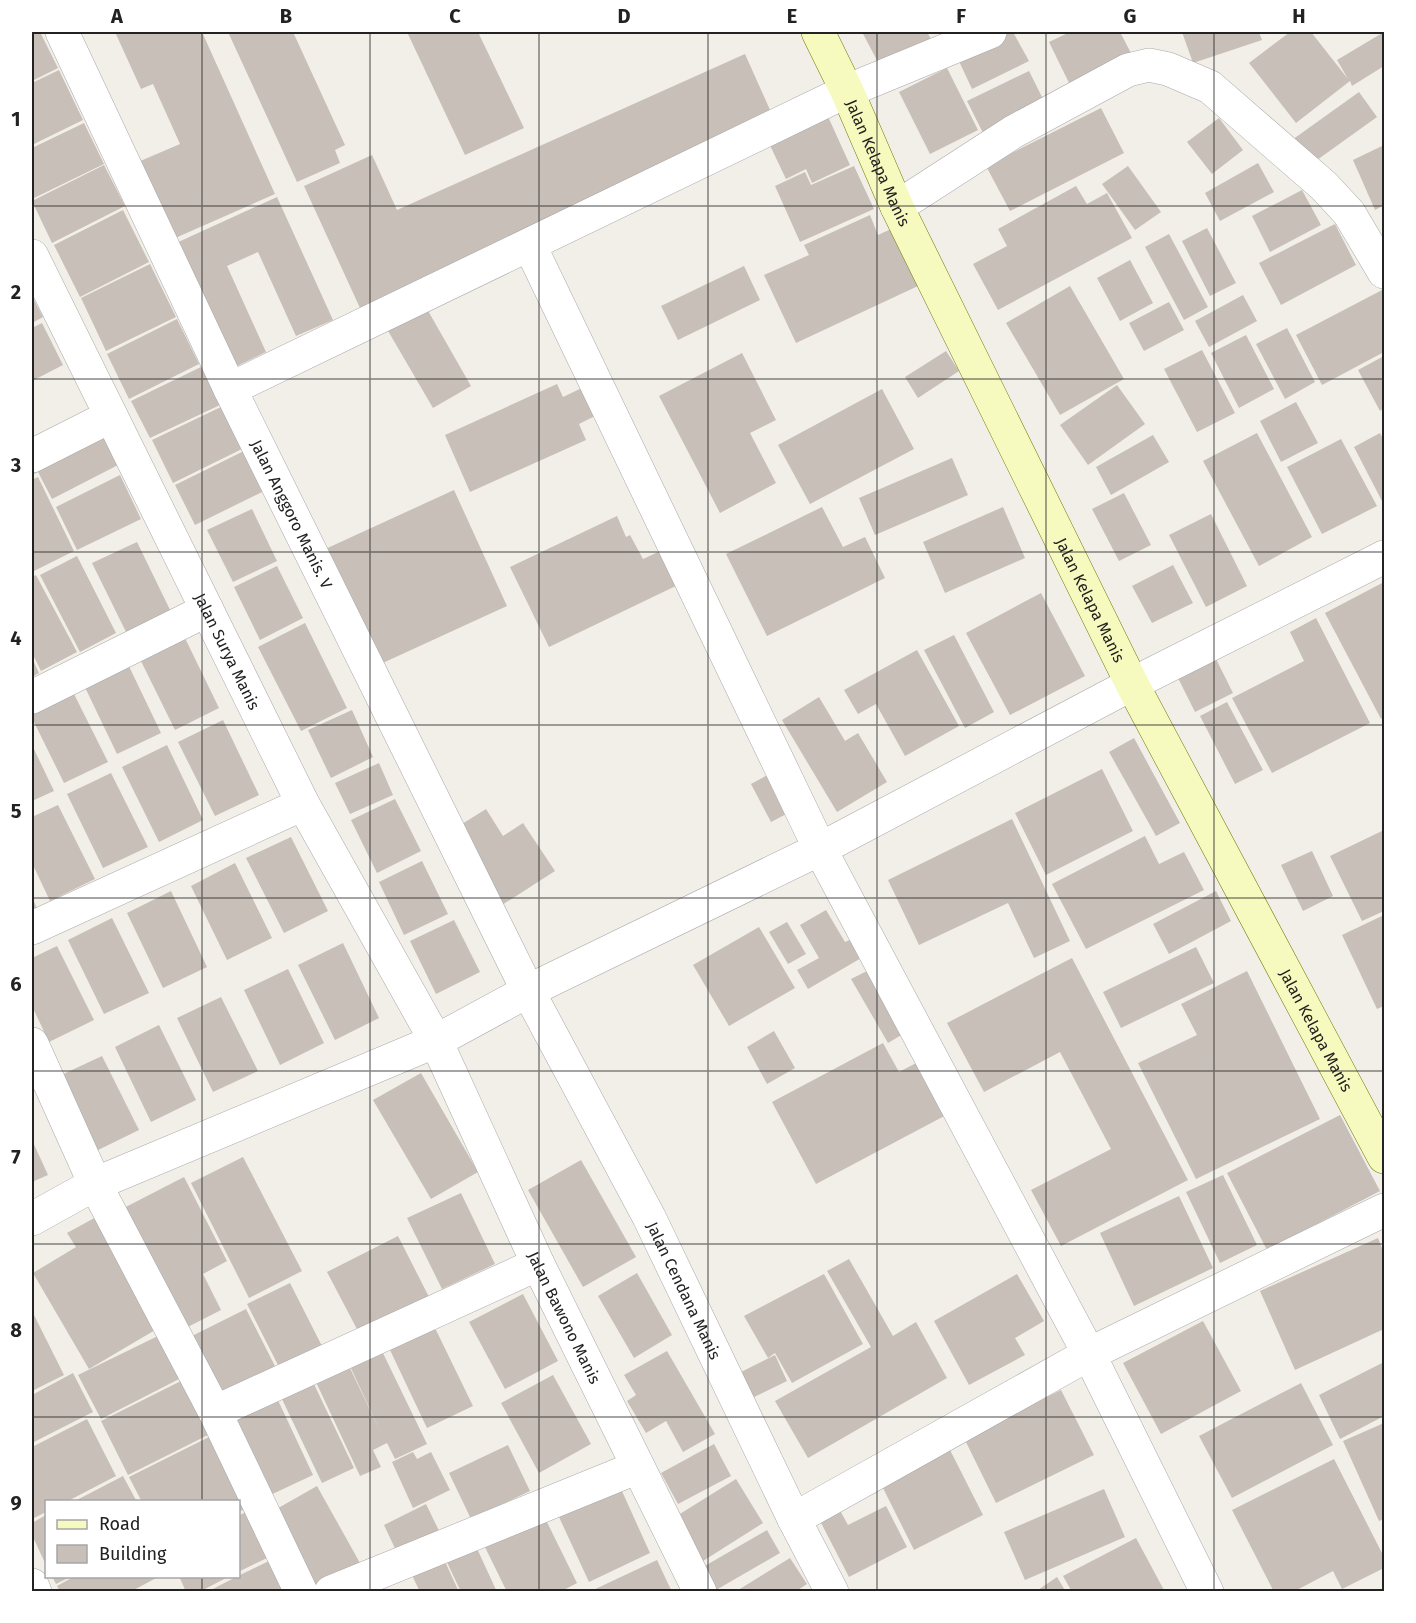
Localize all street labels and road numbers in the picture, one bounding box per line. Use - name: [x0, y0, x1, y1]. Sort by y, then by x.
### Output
- street label: Jalan Kelapa Manis: [842, 96, 914, 229]
- street label: Jalan Anggoro Manis. V: [247, 436, 337, 592]
- street label: Jalan Kelapa Manis: [1052, 534, 1129, 665]
- street label: Jalan Surya Manis: [191, 590, 264, 713]
- street label: Jalan Kelapa Manis: [1276, 965, 1357, 1095]
- street label: Jalan Cendana Manis: [643, 1218, 725, 1362]
- street label: Jalan Bawono Manis: [524, 1248, 605, 1387]

